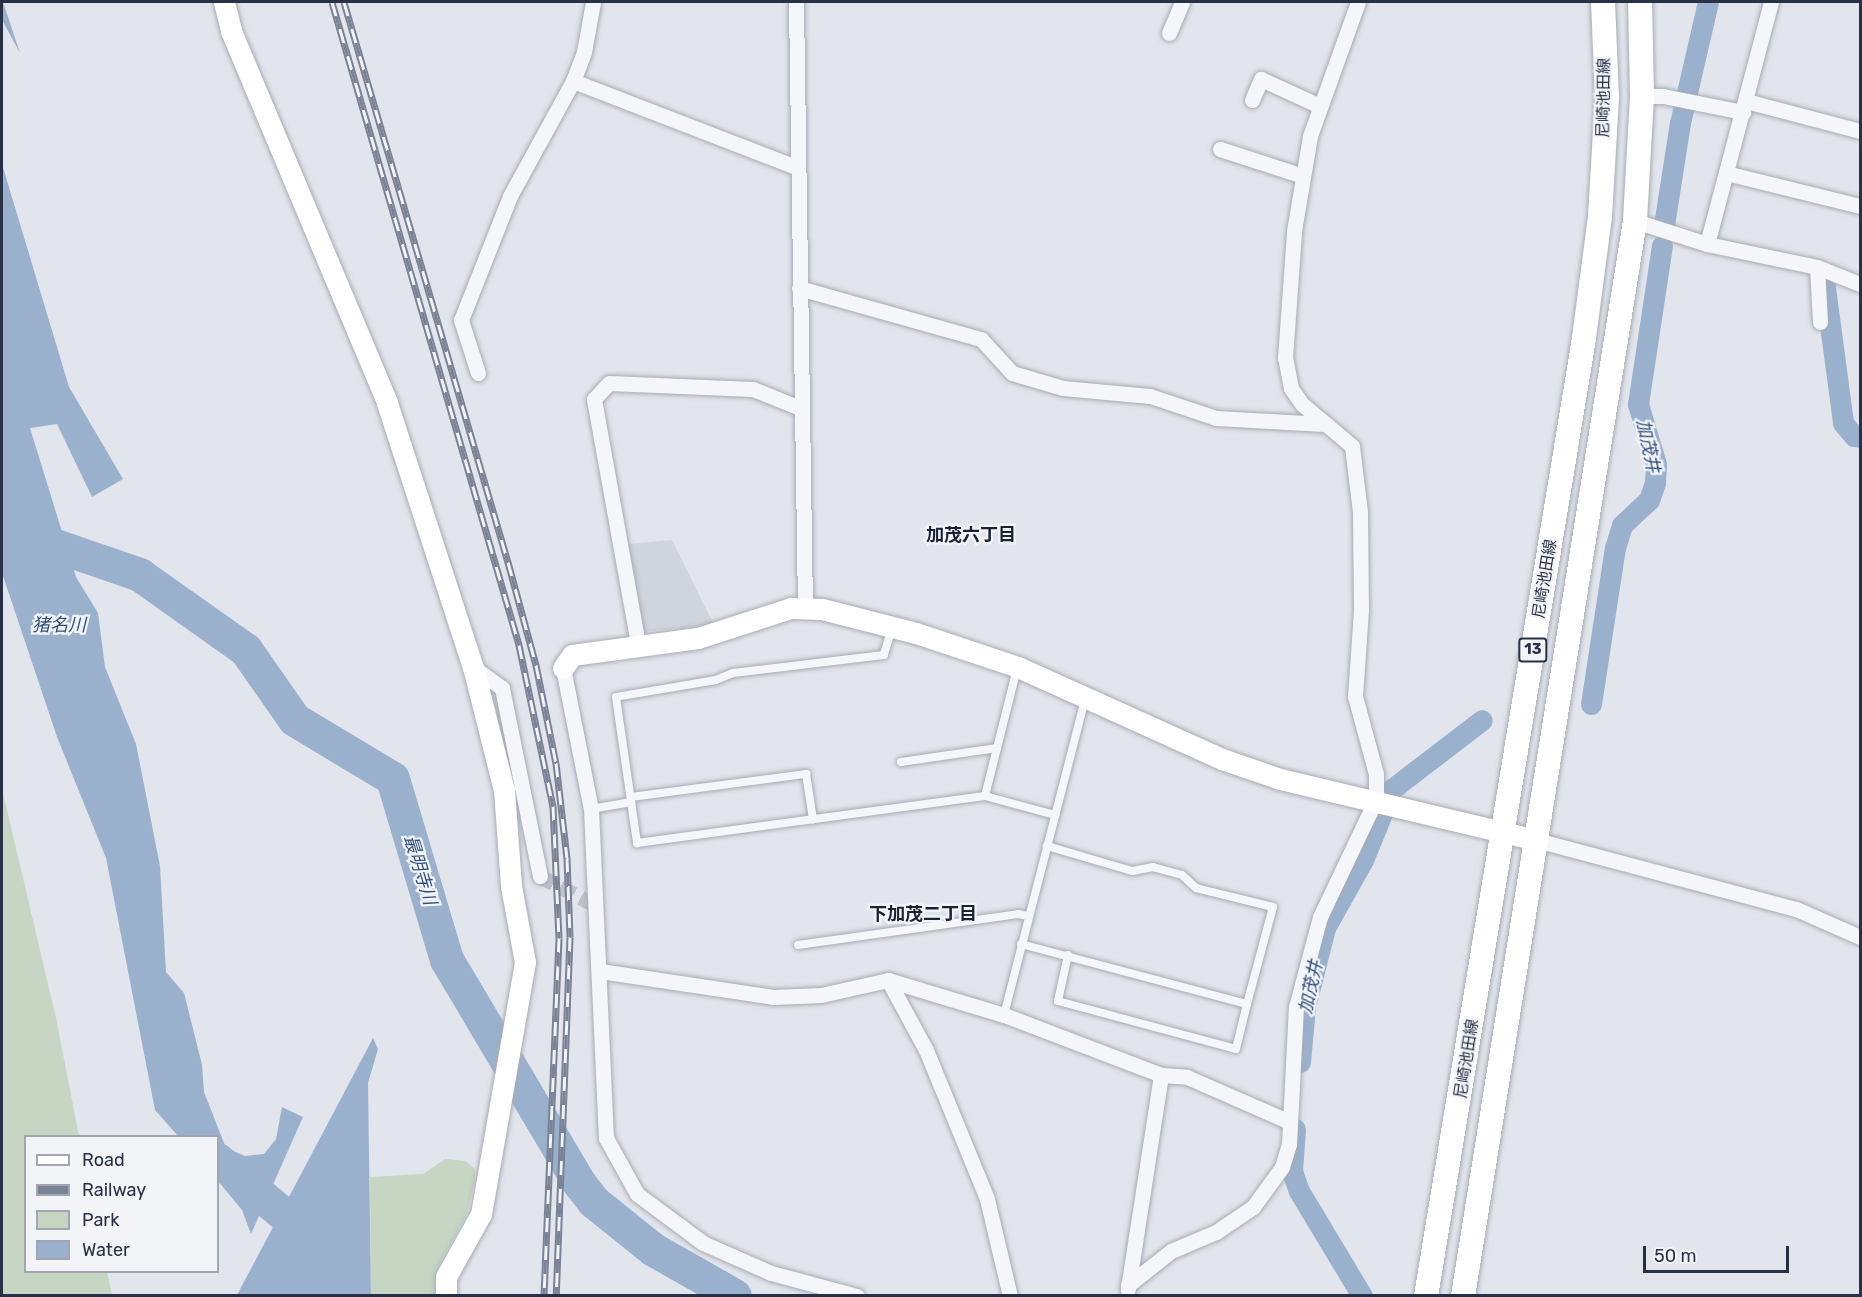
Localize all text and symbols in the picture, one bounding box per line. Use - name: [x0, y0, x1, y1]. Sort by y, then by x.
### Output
- street label: 尼崎池田線: [1594, 58, 1614, 138]
- water label: 加茂井: [1632, 417, 1664, 475]
- district label: 加茂六丁目: [926, 524, 1016, 546]
- street label: 尼崎池田線: [1529, 538, 1561, 620]
- water label: 猪名川: [32, 614, 86, 636]
- road number: 13: [1518, 638, 1548, 662]
- water label: 最明寺川: [399, 832, 441, 908]
- district label: 下加茂二丁目: [869, 903, 977, 925]
- water label: 加茂井: [1295, 958, 1327, 1016]
- street label: 尼崎池田線: [1451, 1018, 1483, 1100]
- legend: [24, 1135, 219, 1273]
- text: Road: [82, 1149, 125, 1171]
- text: Railway: [82, 1179, 146, 1201]
- text: Park: [82, 1209, 119, 1231]
- scale bar: [1646, 1234, 1792, 1272]
- text: Water: [82, 1239, 130, 1261]
- text: 50 m: [1654, 1245, 1697, 1267]

